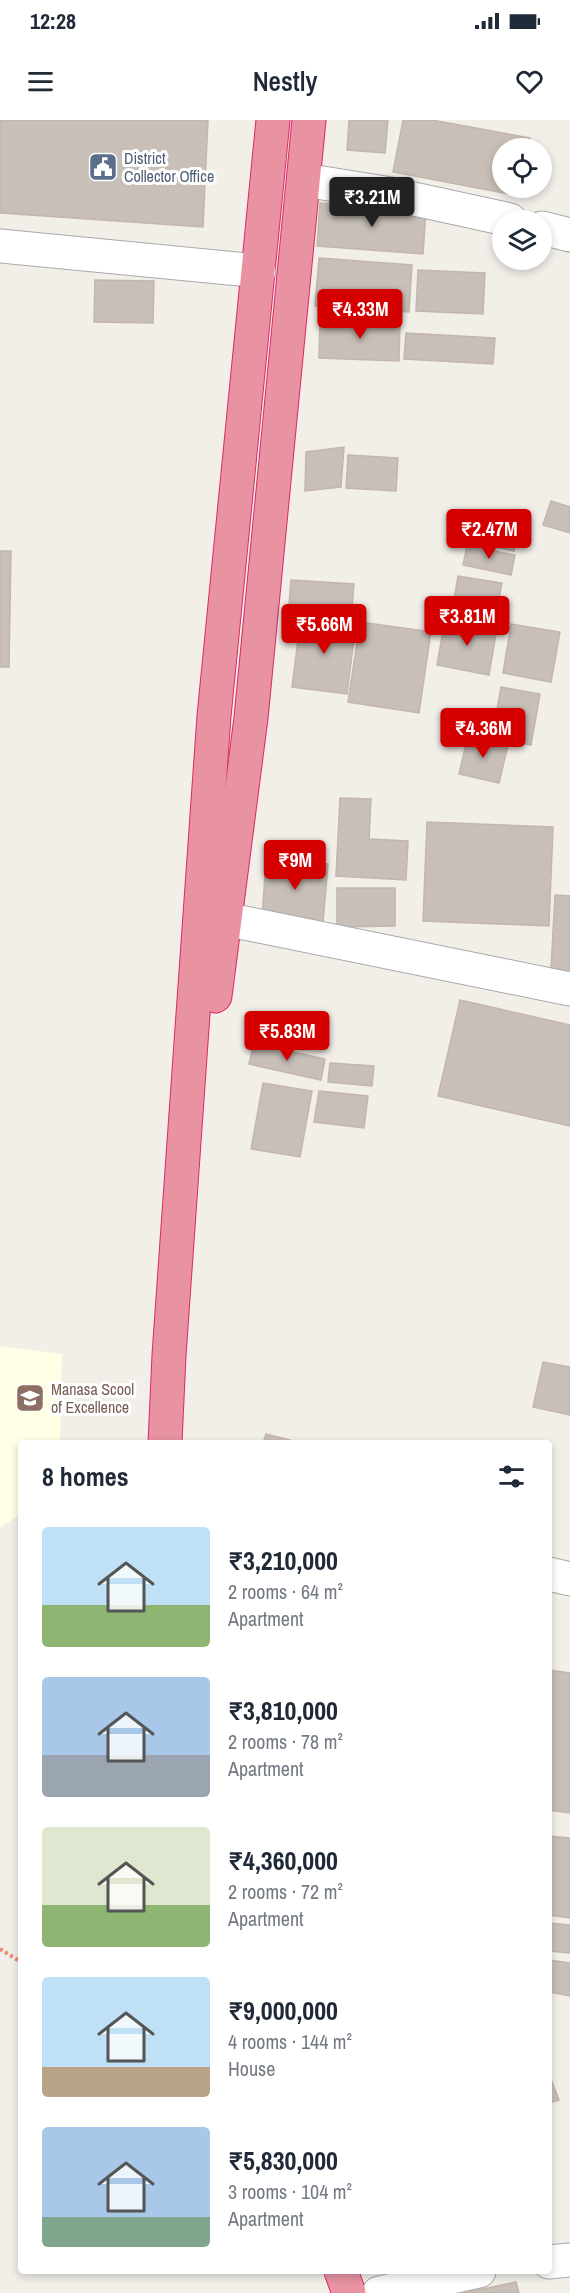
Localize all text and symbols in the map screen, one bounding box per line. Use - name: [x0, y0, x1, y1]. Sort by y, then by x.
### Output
- text: 12:28: [30, 6, 76, 36]
- text: Nestly: [253, 63, 317, 99]
- icon: menu: [24, 65, 57, 98]
- icon: heart: [513, 65, 546, 98]
- map controls: [492, 138, 552, 270]
- button: locate: [492, 138, 552, 198]
- place label: District Collector Office: [124, 147, 214, 187]
- public building icon: District Collector Office: [87, 151, 119, 183]
- pin: ₹3.21M: [323, 177, 421, 228]
- text: ₹3.21M: [343, 183, 401, 210]
- button: layers: [492, 210, 552, 270]
- pin: ₹4.33M: [311, 289, 409, 340]
- text: ₹4.33M: [331, 295, 389, 322]
- pin: ₹2.47M: [440, 509, 538, 560]
- text: ₹2.47M: [460, 515, 518, 542]
- pin: ₹3.81M: [418, 596, 516, 647]
- text: ₹3.81M: [438, 602, 496, 629]
- pin: ₹5.66M: [275, 604, 373, 655]
- text: ₹5.66M: [295, 610, 353, 637]
- pin: ₹4.36M: [434, 708, 532, 759]
- text: ₹4.36M: [454, 714, 512, 741]
- pin: ₹9M: [266, 840, 324, 891]
- text: ₹9M: [278, 846, 312, 873]
- pin: ₹5.83M: [238, 1011, 336, 1062]
- text: ₹5.83M: [258, 1017, 316, 1044]
- place label: Manasa Scool of Excellence: [51, 1378, 134, 1418]
- school or university icon: Manasa Scool of Excellence: [14, 1382, 46, 1414]
- text: 8 homes: [42, 1459, 129, 1494]
- icon: filters: [495, 1460, 528, 1493]
- text: ₹3,210,000: [228, 1543, 338, 1578]
- icon: home: [90, 1551, 162, 1623]
- text: 2 rooms · 64 m²: [228, 1578, 343, 1605]
- text: Apartment: [228, 1605, 304, 1632]
- text: ₹3,810,000: [228, 1693, 338, 1728]
- icon: home: [90, 1701, 162, 1773]
- text: 2 rooms · 78 m²: [228, 1728, 343, 1755]
- text: Apartment: [228, 1755, 304, 1782]
- text: ₹4,360,000: [228, 1843, 338, 1878]
- icon: home: [90, 1851, 162, 1923]
- text: 2 rooms · 72 m²: [228, 1878, 343, 1905]
- text: Apartment: [228, 1905, 304, 1932]
- text: ₹9,000,000: [228, 1993, 338, 2028]
- icon: home: [90, 2001, 162, 2073]
- text: 4 rooms · 144 m²: [228, 2028, 352, 2055]
- text: House: [228, 2055, 275, 2082]
- text: ₹5,830,000: [228, 2143, 338, 2178]
- icon: home: [90, 2151, 162, 2223]
- text: 3 rooms · 104 m²: [228, 2178, 352, 2205]
- text: Apartment: [228, 2205, 304, 2232]

